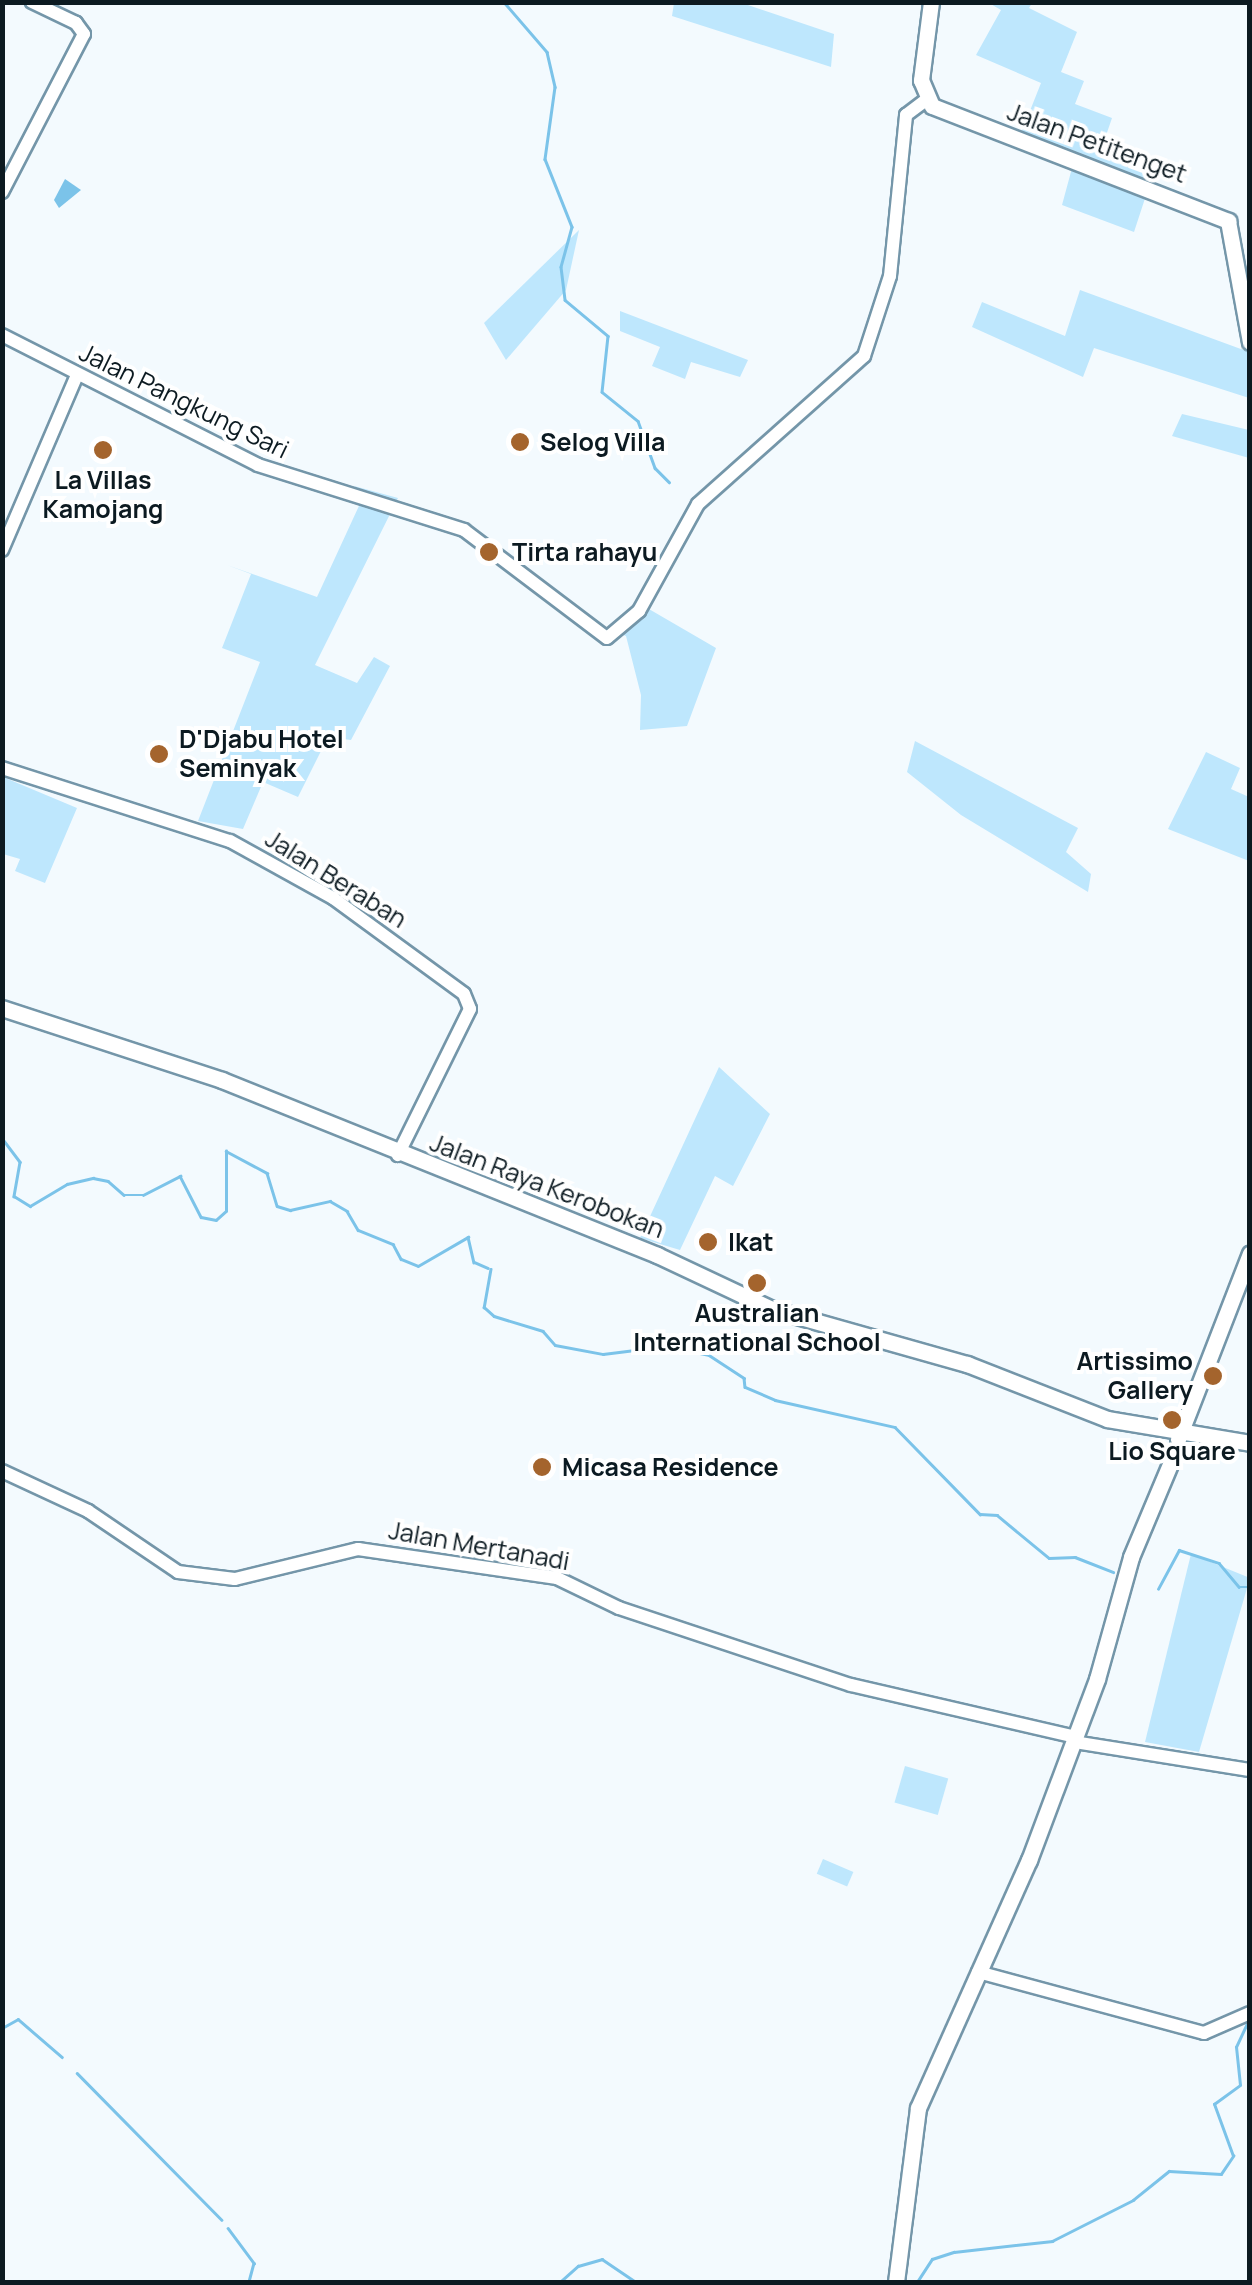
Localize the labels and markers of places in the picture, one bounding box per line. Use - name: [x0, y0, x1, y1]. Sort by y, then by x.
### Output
- place label: Selog Villa: [540, 427, 665, 457]
- marker: Selog Villa: [509, 431, 531, 453]
- marker: La Villas Kamojang: [92, 439, 114, 461]
- place label: La Villas Kamojang: [43, 466, 163, 525]
- place label: Tirta rahayu: [512, 537, 657, 567]
- marker: Tirta rahayu: [476, 539, 502, 565]
- place label: D'Djabu Hotel Seminyak: [179, 725, 344, 784]
- marker: D'Djabu Hotel Seminyak: [148, 743, 170, 765]
- place label: Ikat: [728, 1227, 774, 1257]
- marker: Ikat: [697, 1231, 719, 1253]
- marker: Australian International School: [746, 1272, 768, 1294]
- place label: Australian International School: [633, 1299, 881, 1358]
- place label: Artissimo Gallery: [1077, 1347, 1193, 1406]
- marker: Artissimo Gallery: [1202, 1365, 1224, 1387]
- marker: Lio Square: [1161, 1409, 1183, 1431]
- place label: Lio Square: [1108, 1436, 1236, 1466]
- place label: Micasa Residence: [562, 1452, 779, 1482]
- marker: Micasa Residence: [531, 1456, 553, 1478]

